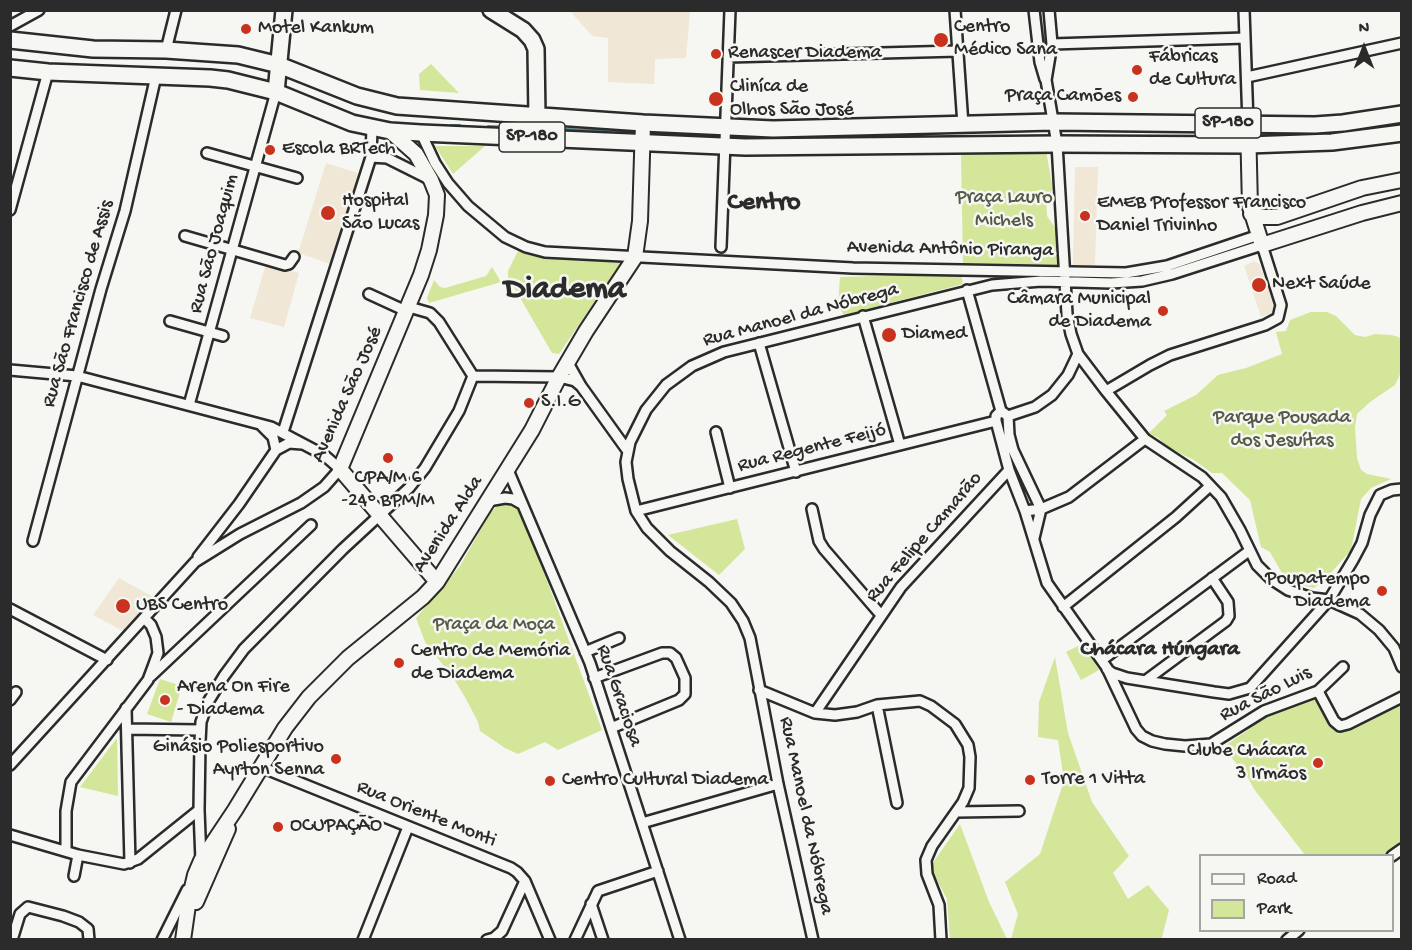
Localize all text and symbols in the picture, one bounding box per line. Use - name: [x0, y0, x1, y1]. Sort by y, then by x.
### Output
- place label: Centro Médico Sana: [954, 16, 1057, 63]
- place label: Motel Kankum: [258, 17, 374, 41]
- north arrow: [1334, 18, 1394, 78]
- text: N: [1359, 20, 1369, 39]
- marker: Motel Kankum: [239, 22, 253, 36]
- marker: Centro Médico Sana: [932, 31, 950, 49]
- place label: Renascer Diadema: [728, 42, 882, 66]
- place label: Fábricas de Cultura: [1149, 46, 1236, 93]
- marker: Renascer Diadema: [709, 47, 723, 61]
- marker: Fábricas de Cultura: [1130, 63, 1144, 77]
- place label: Cliníca de Olhos São José: [730, 76, 854, 123]
- place label: Praça Camões: [1005, 85, 1121, 109]
- marker: Cliníca de Olhos São José: [707, 90, 725, 108]
- marker: Praça Camões: [1126, 90, 1140, 104]
- road number: SP-180: [1195, 108, 1261, 138]
- road number: SP-180: [499, 122, 565, 152]
- place label: Escola BRTech: [282, 138, 396, 162]
- marker: Escola BRTech: [263, 143, 277, 157]
- street label: Rua São Joaquim: [185, 172, 245, 316]
- park label: Praça Lauro Michels: [955, 187, 1053, 234]
- district label: Centro: [727, 188, 801, 220]
- place label: Hospital São Lucas: [342, 190, 419, 237]
- place label: EMEB Professor Francisco Daniel Trivinho: [1097, 192, 1306, 239]
- street label: Rua São Francisco de Assis: [38, 198, 120, 410]
- marker: Hospital São Lucas: [319, 204, 337, 222]
- marker: EMEB Professor Francisco Daniel Trivinho: [1078, 209, 1092, 223]
- street label: Avenida Antônio Piranga: [846, 236, 1054, 264]
- district label: Diadema: [504, 272, 626, 310]
- place label: Next Saúde: [1272, 273, 1371, 297]
- marker: Next Saúde: [1250, 276, 1268, 294]
- street label: Rua Manoel da Nóbrega: [701, 278, 901, 354]
- place label: Câmara Municipal de Diadema: [1007, 288, 1151, 335]
- marker: Câmara Municipal de Diadema: [1156, 304, 1170, 318]
- street label: Avenida São José: [307, 323, 389, 467]
- place label: Diamed: [902, 323, 967, 347]
- marker: Diamed: [880, 326, 898, 344]
- place label: S.I.G: [541, 391, 580, 415]
- marker: S.I.G: [522, 396, 536, 410]
- park label: Parque Pousada dos Jesuítas: [1213, 407, 1351, 454]
- street label: Rua Regente Feijó: [735, 419, 889, 479]
- marker: CPA/M 6 -24º BPM/M: [381, 451, 395, 465]
- place label: CPA/M 6 -24º BPM/M: [342, 467, 434, 514]
- street label: Rua Felipe Camarão: [862, 468, 988, 608]
- street label: Avenida Alda: [409, 472, 489, 578]
- place label: Poupatempo Diadema: [1265, 568, 1370, 615]
- marker: Poupatempo Diadema: [1375, 584, 1389, 598]
- place label: UBS Centro: [136, 594, 228, 618]
- marker: UBS Centro: [114, 597, 132, 615]
- park label: Praça da Moça: [433, 614, 555, 638]
- district label: Chácara Húngara: [1081, 638, 1239, 664]
- place label: Centro de Memória de Diadema: [411, 640, 570, 687]
- street label: Rua Graciosa: [589, 642, 647, 750]
- marker: Centro de Memória de Diadema: [392, 656, 406, 670]
- street label: Rua São Luis: [1216, 662, 1316, 728]
- place label: Arena On Fire - Diadema: [177, 676, 290, 723]
- marker: Arena On Fire - Diadema: [158, 693, 172, 707]
- street label: Rua Manoel da Nóbrega: [772, 715, 838, 917]
- place label: Ginásio Poliesportivo Ayrton Senna: [153, 736, 324, 783]
- place label: Clube Chácara 3 Irmãos: [1187, 740, 1306, 787]
- marker: Ginásio Poliesportivo Ayrton Senna: [329, 752, 343, 766]
- marker: Clube Chácara 3 Irmãos: [1311, 756, 1325, 770]
- place label: Torre 1 Vitta: [1042, 768, 1145, 792]
- place label: Centro Cultural Diadema: [562, 769, 768, 793]
- marker: Torre 1 Vitta: [1023, 773, 1037, 787]
- marker: Centro Cultural Diadema: [543, 774, 557, 788]
- street label: Rua Oriente Monti: [353, 776, 499, 854]
- place label: OCUPAÇÃO: [290, 815, 382, 839]
- marker: OCUPAÇÃO: [271, 820, 285, 834]
- legend: [1199, 854, 1394, 932]
- text: Road: [1257, 869, 1296, 890]
- text: Park: [1257, 899, 1291, 920]

